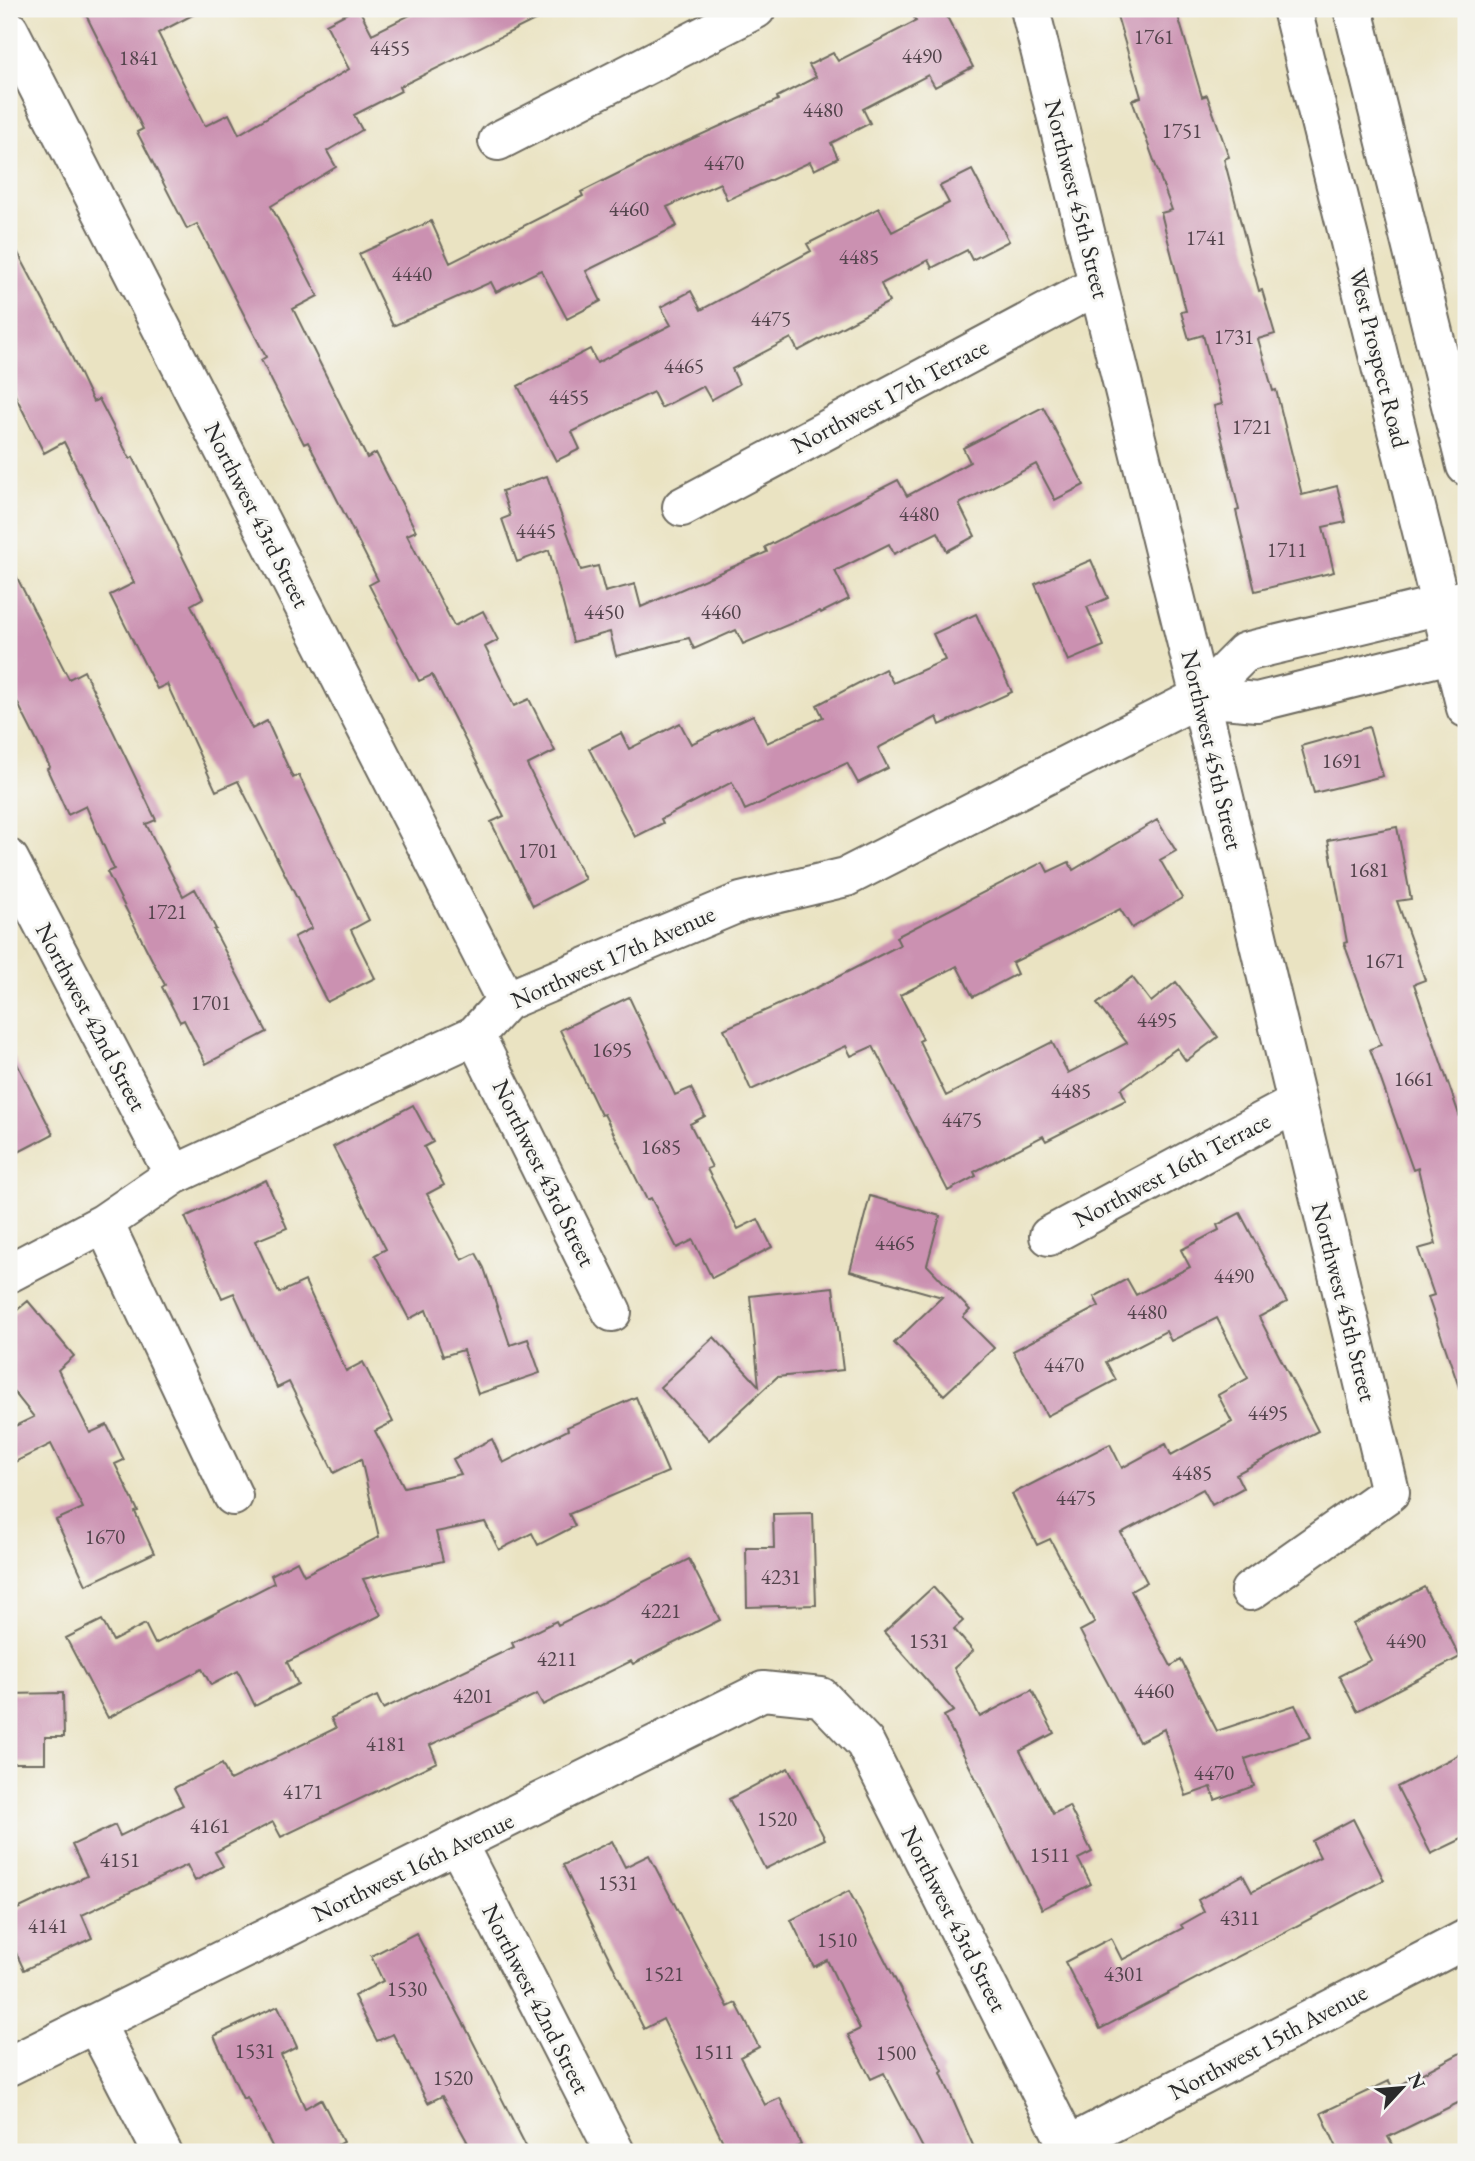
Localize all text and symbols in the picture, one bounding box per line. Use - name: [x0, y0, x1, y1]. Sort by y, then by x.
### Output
- house number: 1761: [1134, 23, 1174, 50]
- house number: 4455: [370, 34, 410, 61]
- house number: 4490: [902, 42, 942, 69]
- house number: 1841: [119, 44, 159, 71]
- house number: 4480: [803, 96, 843, 123]
- street label: Northwest 45th Street: [1038, 96, 1117, 302]
- house number: 1751: [1162, 117, 1202, 144]
- house number: 4470: [704, 149, 744, 176]
- house number: 4460: [609, 195, 649, 222]
- house number: 1741: [1186, 224, 1226, 251]
- house number: 4485: [839, 243, 879, 270]
- house number: 4440: [392, 260, 432, 287]
- street label: West Prospect Road: [1342, 265, 1417, 452]
- house number: 4475: [751, 305, 791, 332]
- house number: 1731: [1214, 323, 1254, 350]
- street label: Northwest 17th Terrace: [786, 331, 993, 461]
- house number: 4465: [664, 352, 704, 379]
- house number: 4455: [549, 383, 589, 410]
- house number: 1721: [1232, 413, 1272, 440]
- street label: Northwest 43rd Street: [197, 417, 318, 613]
- house number: 4480: [899, 500, 939, 527]
- house number: 4445: [516, 517, 556, 544]
- house number: 1711: [1267, 536, 1307, 563]
- house number: 4450: [584, 598, 624, 625]
- house number: 4460: [701, 598, 741, 625]
- street label: Northwest 45th Street: [1174, 647, 1251, 853]
- house number: 1691: [1322, 747, 1362, 774]
- house number: 1701: [518, 837, 558, 864]
- house number: 1681: [1349, 856, 1389, 883]
- house number: 1721: [147, 898, 187, 925]
- street label: Northwest 17th Avenue: [506, 898, 720, 1015]
- street label: Northwest 42nd Street: [29, 917, 154, 1117]
- house number: 1671: [1365, 947, 1405, 974]
- house number: 1701: [191, 989, 231, 1016]
- house number: 4495: [1137, 1006, 1177, 1033]
- house number: 1695: [592, 1036, 632, 1063]
- house number: 1661: [1394, 1065, 1434, 1092]
- street label: Northwest 43rd Street: [486, 1074, 603, 1272]
- house number: 4485: [1051, 1077, 1091, 1104]
- street label: Northwest 16th Terrace: [1068, 1105, 1275, 1235]
- house number: 4475: [942, 1106, 982, 1133]
- house number: 1685: [641, 1133, 681, 1160]
- street label: Northwest 45th Street: [1305, 1199, 1384, 1405]
- house number: 4465: [875, 1229, 915, 1256]
- house number: 4490: [1214, 1262, 1254, 1289]
- house number: 4480: [1127, 1298, 1167, 1325]
- house number: 4470: [1044, 1351, 1084, 1378]
- house number: 4495: [1248, 1399, 1288, 1426]
- house number: 4485: [1172, 1459, 1212, 1486]
- house number: 4475: [1056, 1484, 1096, 1511]
- house number: 1670: [85, 1523, 125, 1550]
- house number: 4231: [761, 1563, 801, 1590]
- house number: 4221: [641, 1597, 681, 1624]
- house number: 1531: [909, 1627, 949, 1654]
- house number: 4490: [1386, 1627, 1426, 1654]
- house number: 4211: [537, 1645, 577, 1672]
- house number: 4460: [1134, 1677, 1174, 1704]
- house number: 4201: [453, 1682, 493, 1709]
- house number: 4181: [366, 1730, 406, 1757]
- house number: 4470: [1194, 1759, 1234, 1786]
- house number: 4171: [283, 1778, 323, 1805]
- street label: Northwest 16th Avenue: [307, 1804, 518, 1929]
- house number: 1520: [757, 1805, 797, 1832]
- house number: 4161: [190, 1812, 230, 1839]
- street label: Northwest 43rd Street: [894, 1821, 1015, 2017]
- house number: 1511: [1030, 1841, 1070, 1868]
- house number: 4151: [100, 1846, 140, 1873]
- house number: 1531: [598, 1869, 638, 1896]
- street label: Northwest 42nd Street: [475, 1899, 598, 2099]
- house number: 4311: [1220, 1904, 1260, 1931]
- house number: 4141: [28, 1912, 68, 1939]
- house number: 1510: [817, 1926, 857, 1953]
- house number: 1521: [644, 1960, 684, 1987]
- house number: 4301: [1104, 1960, 1144, 1987]
- house number: 1530: [387, 1975, 427, 2002]
- street label: Northwest 15th Avenue: [1163, 1976, 1372, 2107]
- house number: 1531: [235, 2037, 275, 2064]
- house number: 1511: [694, 2038, 734, 2065]
- house number: 1500: [876, 2039, 916, 2066]
- north arrow: [1366, 2052, 1436, 2122]
- house number: 1520: [433, 2064, 473, 2091]
- text: N: [1402, 2068, 1432, 2094]

